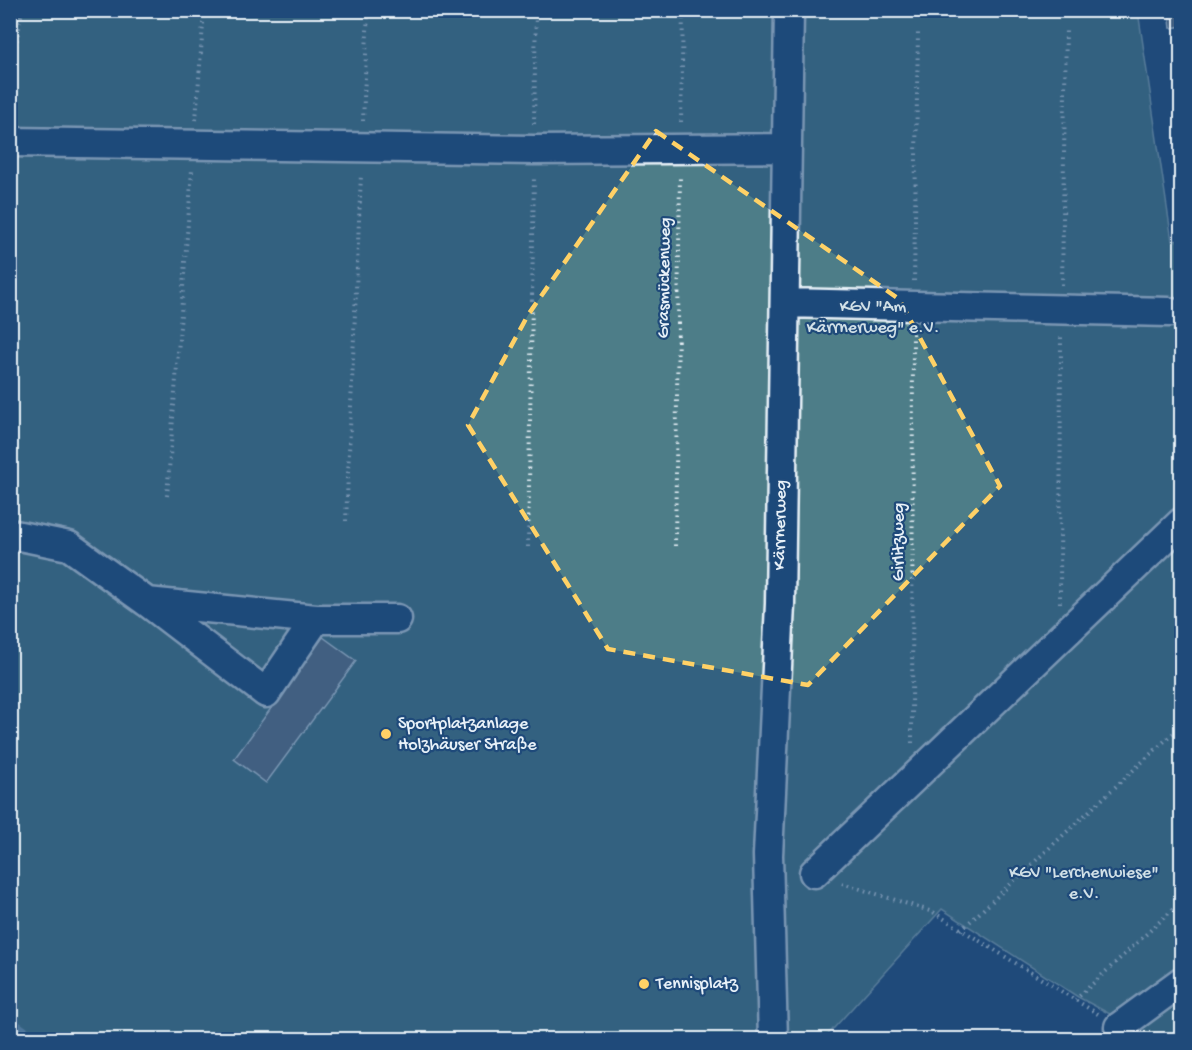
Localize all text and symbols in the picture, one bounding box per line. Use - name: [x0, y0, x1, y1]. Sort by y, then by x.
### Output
- street label: Grasmückenweg: [653, 217, 677, 339]
- park label: KGV "Am Kärrnerweg" e.V.: [807, 297, 939, 339]
- street label: Kärrnerweg: [770, 480, 792, 570]
- street label: Girlitzweg: [889, 503, 910, 581]
- place label: Sportplatzanlage Holzhäuser Straße: [398, 714, 537, 756]
- marker: Sportplatzanlage Holzhäuser Straße: [379, 727, 393, 741]
- park label: KGV "Lerchenwiese" e.V.: [1009, 863, 1159, 905]
- place label: Tennisplatz: [655, 974, 739, 995]
- marker: Tennisplatz: [637, 977, 651, 991]

